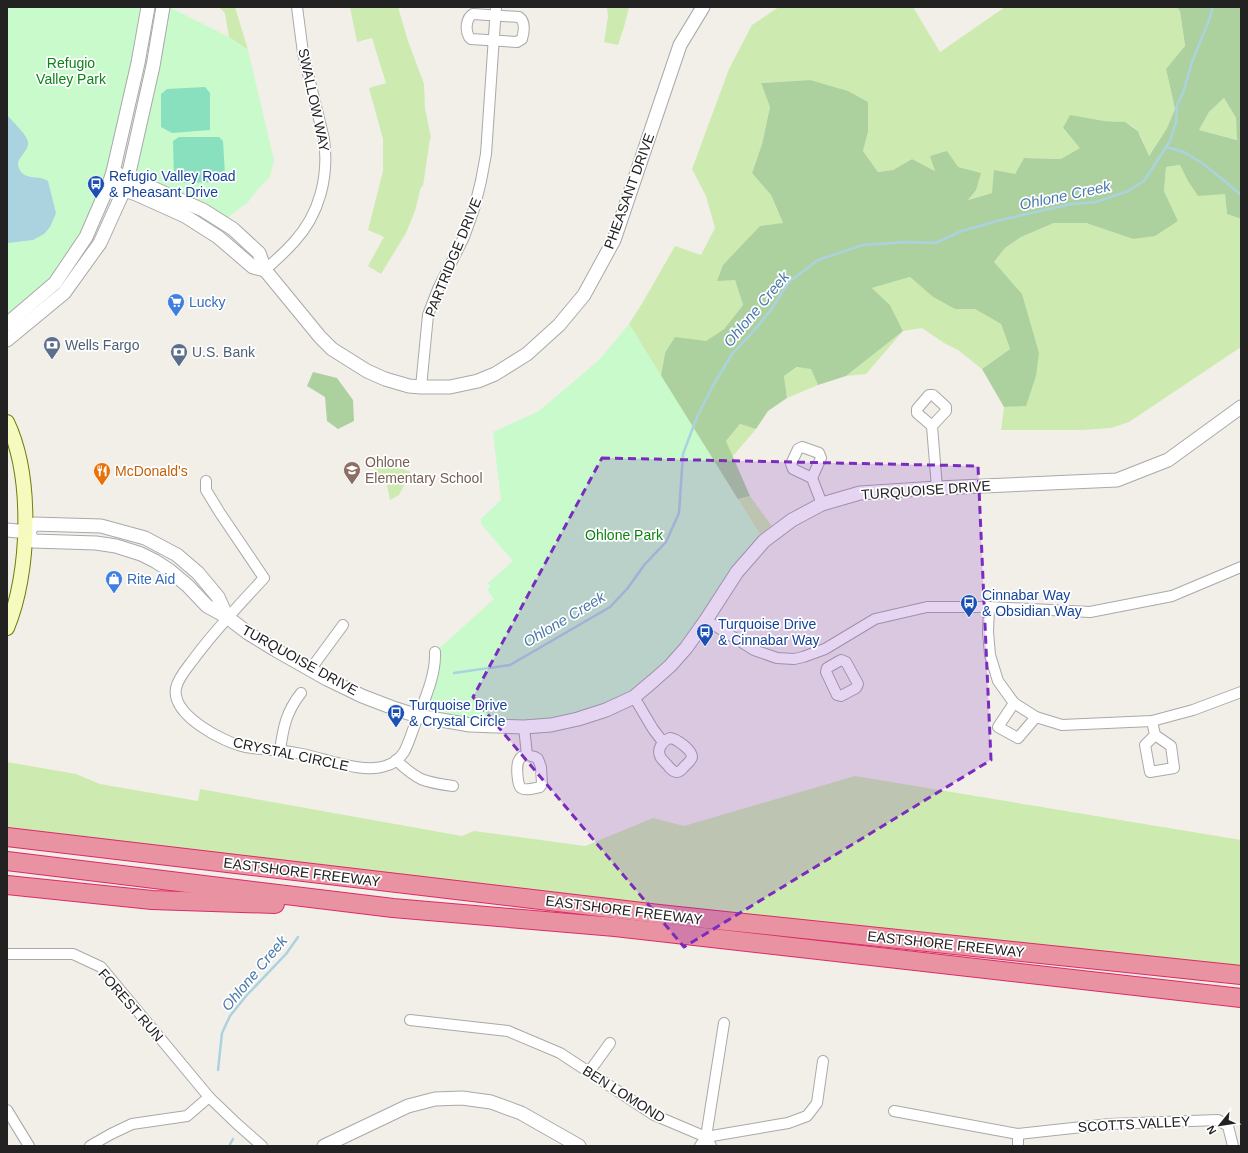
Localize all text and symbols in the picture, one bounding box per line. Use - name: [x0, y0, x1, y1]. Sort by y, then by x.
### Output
- street label: SWALLOW WAY: [295, 47, 333, 154]
- park label: Refugio Valley Park: [36, 55, 107, 87]
- street label: PHEASANT DRIVE: [601, 131, 657, 251]
- place label: Refugio Valley Road & Pheasant Drive: [109, 168, 236, 200]
- bus stop icon: Refugio Valley Road & Pheasant Drive: [86, 174, 106, 199]
- water label: Ohlone Creek: [1018, 177, 1113, 213]
- street label: PARTRIDGE DRIVE: [422, 195, 484, 319]
- water label: Ohlone Creek: [720, 267, 793, 350]
- supermarket icon: Lucky: [166, 292, 186, 317]
- place label: Lucky: [189, 294, 226, 310]
- bank icon: Wells Fargo: [42, 335, 62, 360]
- place label: Wells Fargo: [65, 337, 140, 353]
- bank icon: U.S. Bank: [169, 342, 189, 367]
- place label: U.S. Bank: [192, 344, 256, 360]
- place label: Ohlone Elementary School: [365, 454, 483, 486]
- school or university icon: Ohlone Elementary School: [342, 460, 362, 485]
- restaurant icon: McDonald's: [92, 461, 112, 486]
- place label: McDonald's: [115, 463, 188, 479]
- street label: TURQUOISE DRIVE: [861, 477, 991, 503]
- park label: Ohlone Park: [585, 527, 664, 543]
- shop icon: Rite Aid: [104, 569, 124, 594]
- place label: Rite Aid: [127, 571, 175, 587]
- water label: Ohlone Creek: [520, 587, 609, 650]
- place label: Cinnabar Way & Obsidian Way: [982, 587, 1082, 619]
- bus stop icon: Cinnabar Way & Obsidian Way: [959, 593, 979, 618]
- place label: Turquoise Drive & Cinnabar Way: [718, 616, 819, 648]
- street label: TURQUOISE DRIVE: [239, 622, 361, 698]
- bus stop icon: Turquoise Drive & Cinnabar Way: [695, 622, 715, 647]
- place label: Turquoise Drive & Crystal Circle: [409, 697, 508, 729]
- bus stop icon: Turquoise Drive & Crystal Circle: [386, 703, 406, 728]
- street label: CRYSTAL CIRCLE: [232, 734, 350, 774]
- street label: EASTSHORE FREEWAY: [223, 854, 382, 890]
- street label: EASTSHORE FREEWAY: [545, 892, 704, 928]
- street label: EASTSHORE FREEWAY: [867, 928, 1026, 960]
- water label: Ohlone Creek: [218, 931, 291, 1014]
- street label: FOREST RUN: [95, 966, 167, 1044]
- street label: BEN LOMOND: [580, 1062, 668, 1126]
- north arrow: [1200, 1105, 1240, 1145]
- street label: SCOTTS VALLEY: [1077, 1113, 1191, 1135]
- text: N: [1204, 1124, 1219, 1136]

